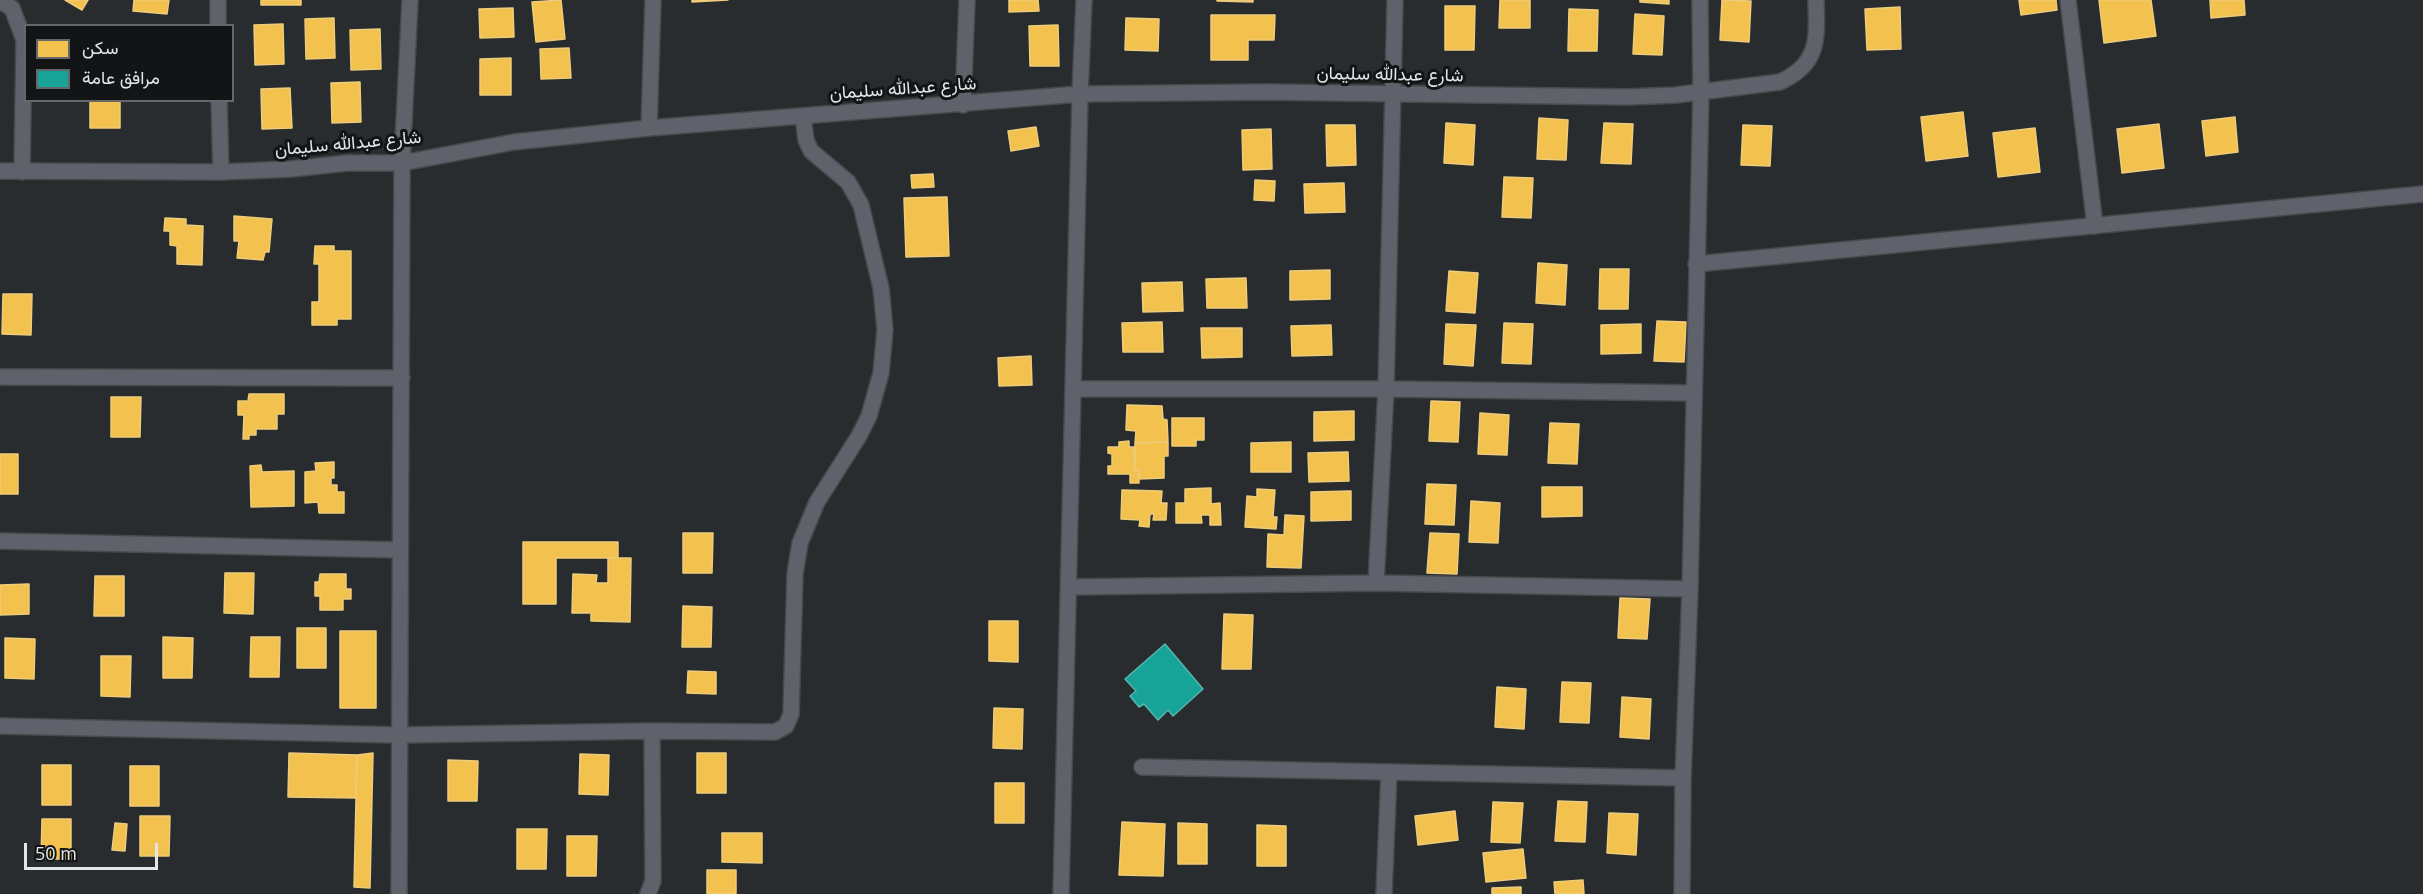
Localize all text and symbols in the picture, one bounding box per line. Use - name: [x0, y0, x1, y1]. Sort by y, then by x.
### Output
- legend: [24, 24, 234, 102]
- text: سكن: [82, 35, 118, 59]
- street label: شارع عبدالله سليمان: [1316, 63, 1464, 87]
- text: مرافق عامة: [82, 65, 160, 89]
- street label: شارع عبدالله سليمان: [829, 73, 977, 105]
- street label: شارع عبدالله سليمان: [274, 127, 422, 161]
- scale bar: [27, 831, 160, 869]
- text: 50 m: [35, 841, 77, 865]

